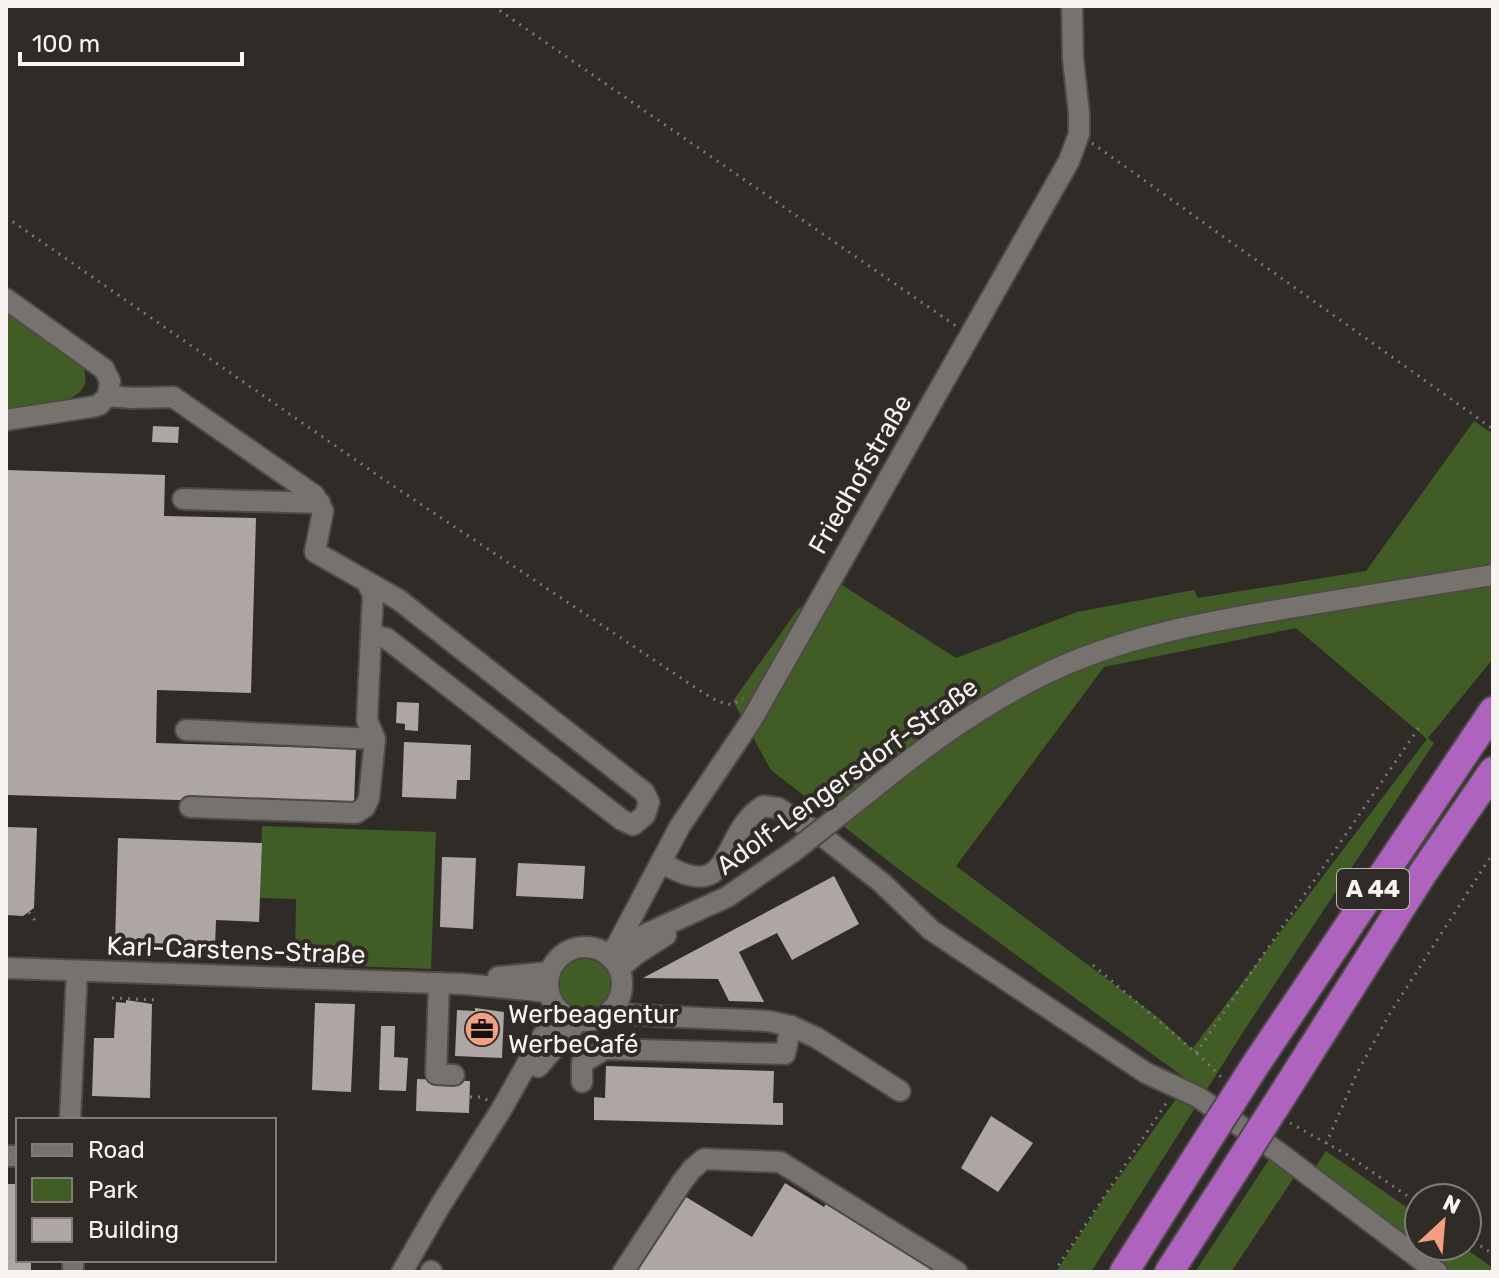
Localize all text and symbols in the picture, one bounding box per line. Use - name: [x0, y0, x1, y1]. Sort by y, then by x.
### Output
- scale bar: [20, 16, 242, 66]
- text: 100 m: [32, 30, 100, 58]
- street label: Friedhofstraße: [802, 389, 919, 559]
- street label: Adolf-Lengersdorf-Straße: [711, 671, 984, 882]
- road number: A 44: [1337, 869, 1409, 909]
- street label: Karl-Carstens-Straße: [106, 930, 366, 971]
- place label: Werbeagentur WerbeCafé: [508, 999, 679, 1060]
- office icon: Werbeagentur WerbeCafé: [463, 1010, 501, 1048]
- legend: [16, 1118, 276, 1262]
- text: Road: [88, 1136, 145, 1164]
- text: Park: [88, 1176, 139, 1204]
- north arrow: [1403, 1182, 1483, 1262]
- text: N: [1439, 1189, 1465, 1220]
- text: Building: [88, 1216, 179, 1244]

